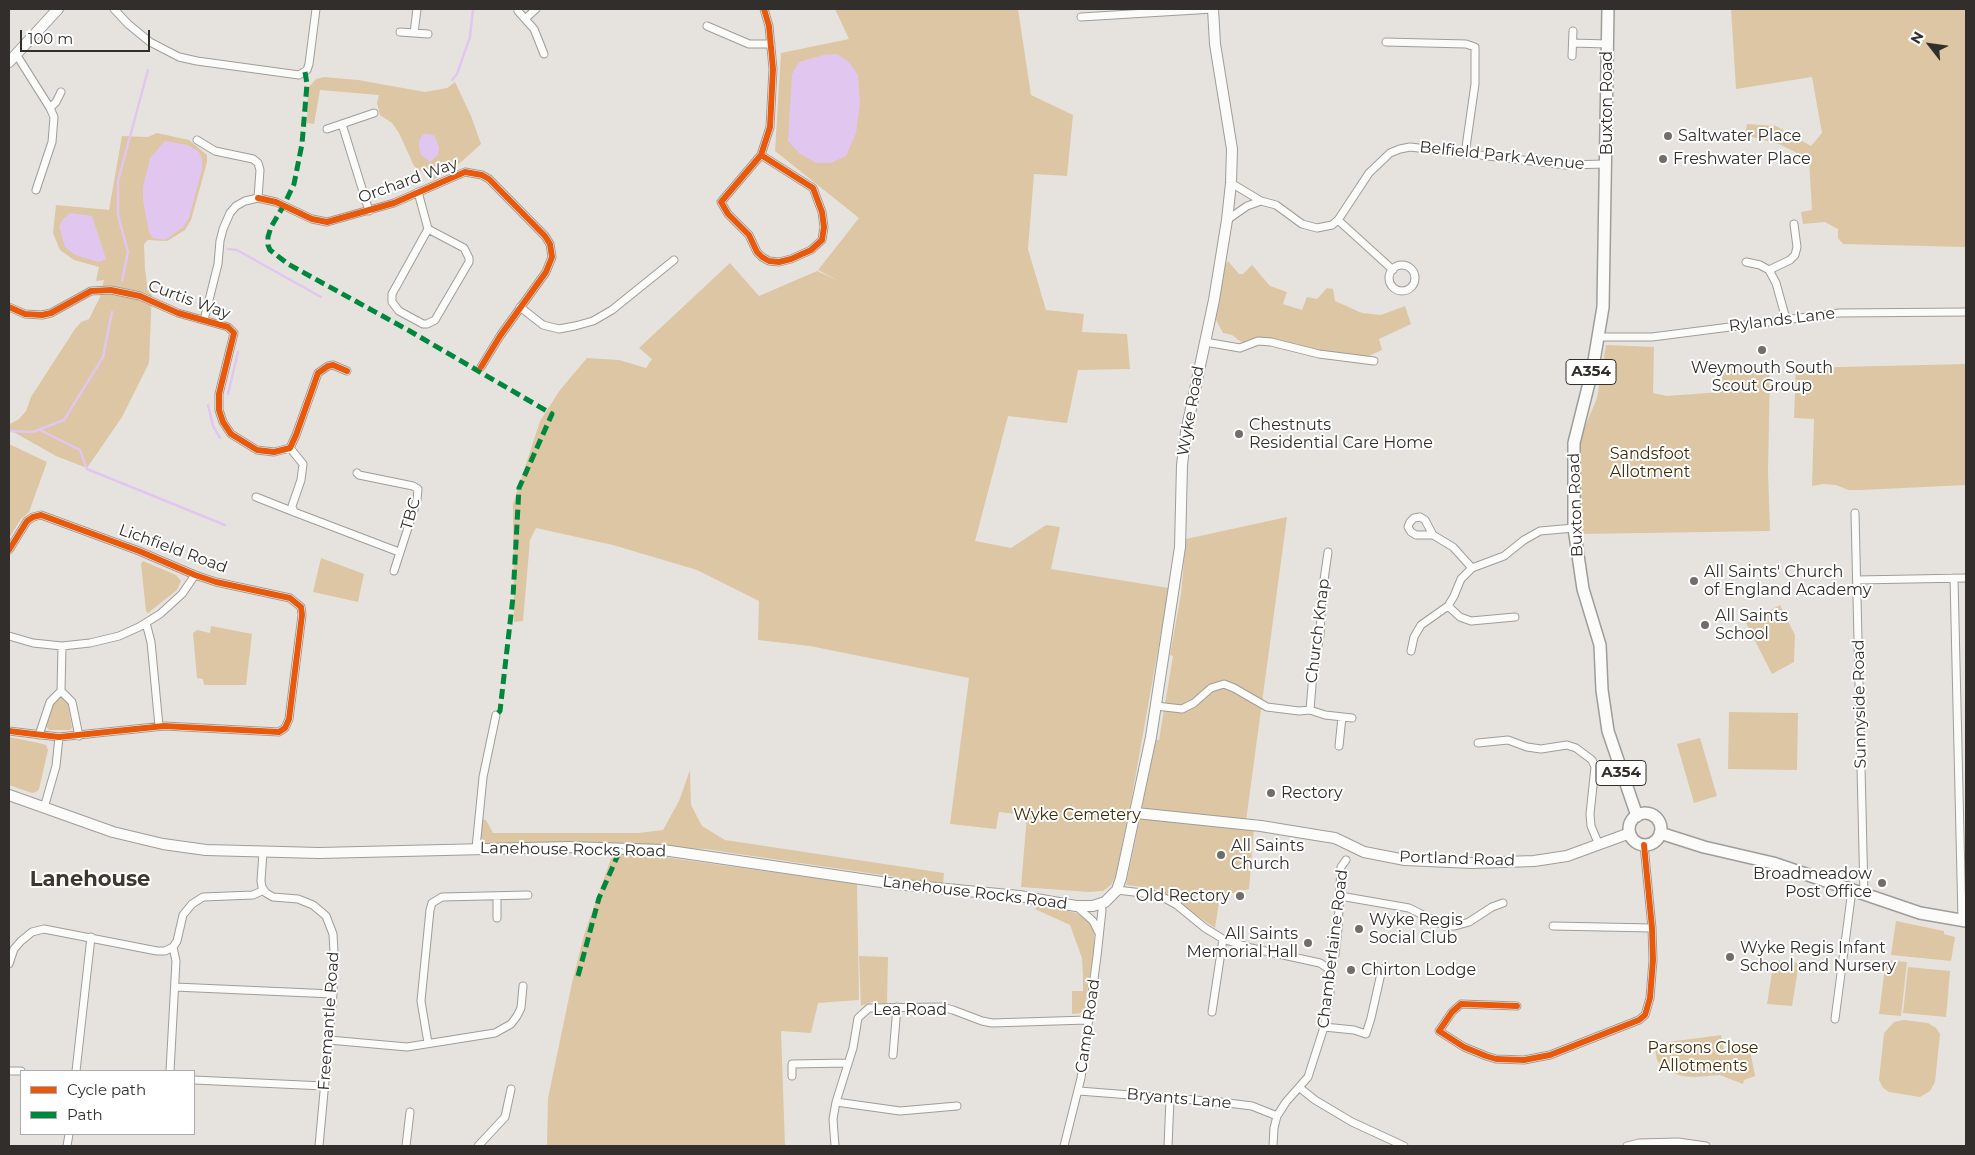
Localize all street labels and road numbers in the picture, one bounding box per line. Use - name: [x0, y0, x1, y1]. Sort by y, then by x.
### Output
- street label: Buxton Road: [1597, 51, 1617, 155]
- street label: Belfield Park Avenue: [1419, 138, 1585, 174]
- street label: Orchard Way: [356, 154, 460, 208]
- street label: Curtis Way: [145, 276, 233, 324]
- street label: Rylands Lane: [1728, 304, 1836, 336]
- road number: A354: [1566, 360, 1616, 384]
- street label: Wyke Road: [1174, 364, 1208, 458]
- street label: Buxton Road: [1565, 452, 1587, 558]
- street label: TBC: [397, 496, 425, 532]
- street label: Lichfield Road: [116, 520, 230, 578]
- street label: Church Knap: [1302, 578, 1334, 684]
- street label: Sunnyside Road: [1849, 639, 1871, 769]
- road number: A354: [1596, 760, 1646, 786]
- street label: Lanehouse Rocks Road: [480, 839, 666, 861]
- street label: Portland Road: [1399, 847, 1515, 871]
- street label: Chamberlaine Road: [1314, 868, 1352, 1030]
- street label: Lanehouse Rocks Road: [881, 872, 1069, 914]
- street label: Freemantle Road: [315, 951, 343, 1091]
- street label: Camp Road: [1072, 978, 1104, 1074]
- street label: Lea Road: [873, 1000, 947, 1020]
- street label: Bryants Lane: [1126, 1085, 1232, 1113]

